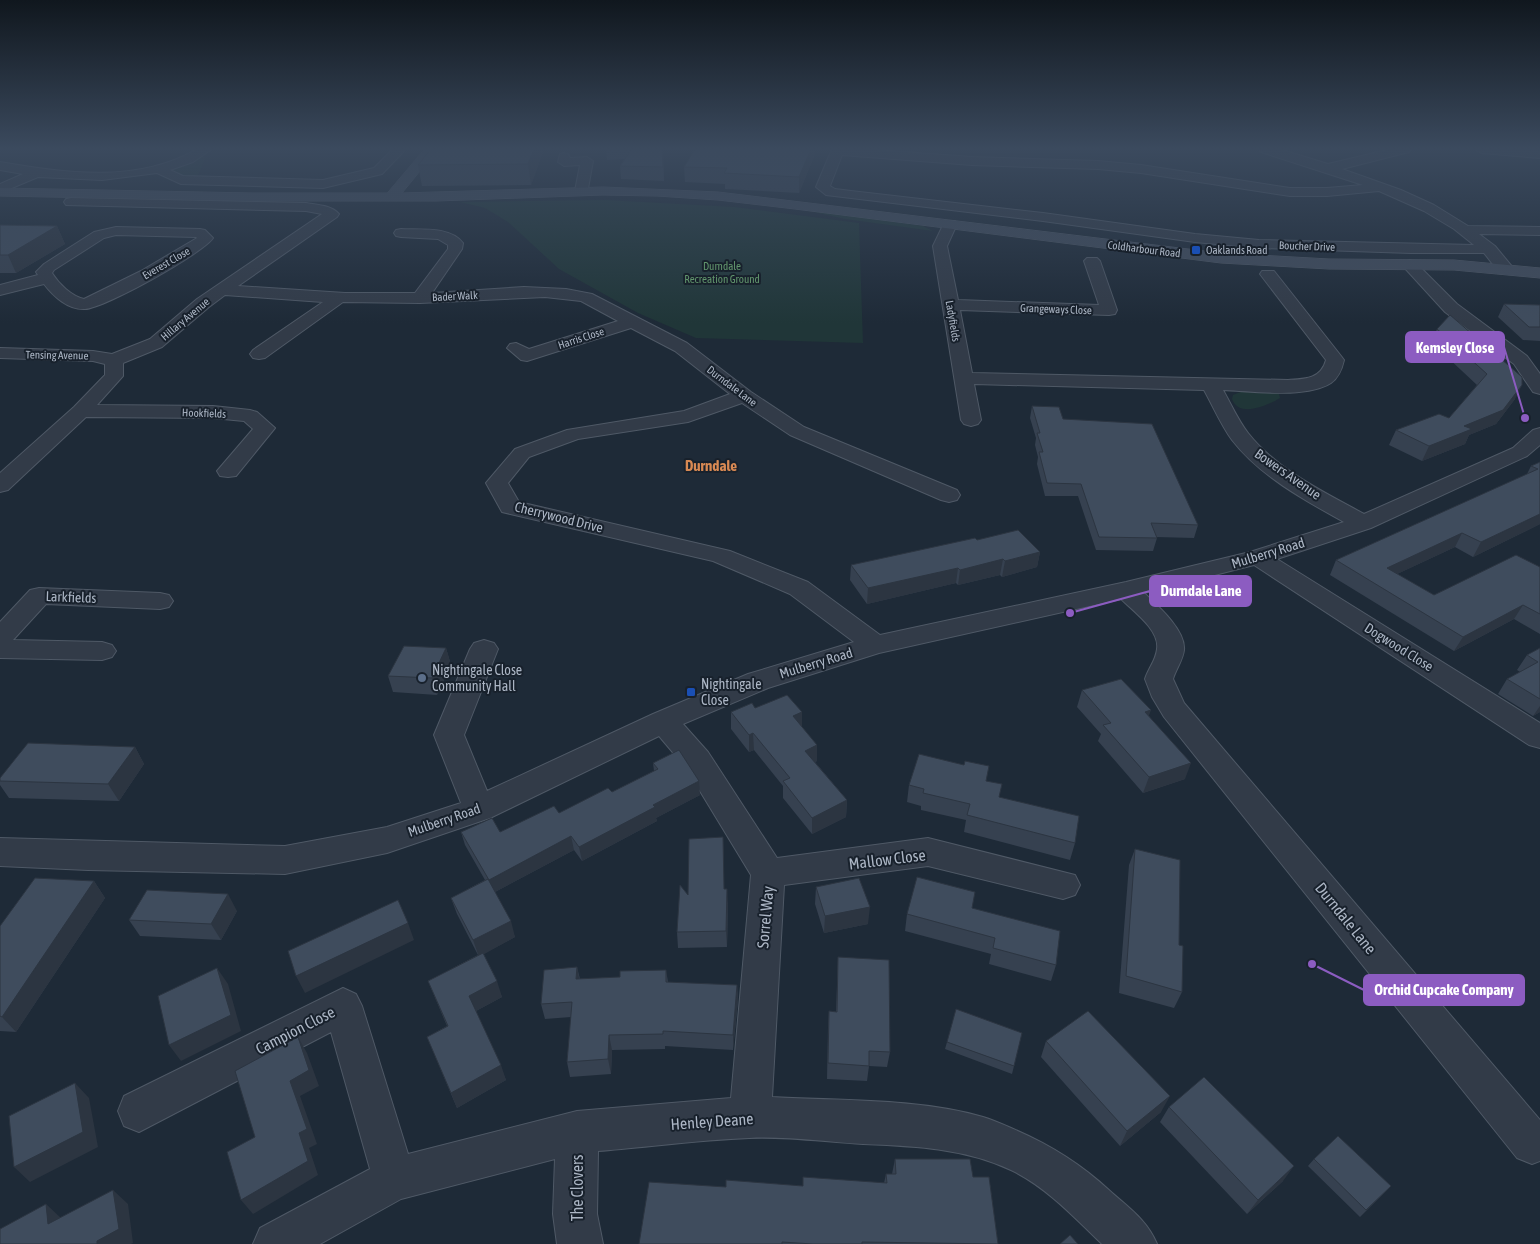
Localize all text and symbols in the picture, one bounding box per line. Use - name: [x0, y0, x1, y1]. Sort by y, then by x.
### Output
- street label: Coldharbour Road: [1107, 239, 1181, 259]
- street label: Boucher Drive: [1279, 239, 1335, 253]
- marker: Oaklands Road: [1190, 244, 1202, 256]
- place label: Oaklands Road: [1206, 244, 1267, 256]
- street label: Everest Close: [140, 245, 192, 281]
- park label: Durndale Recreation Ground: [684, 260, 760, 285]
- street label: Bader Walk: [432, 289, 478, 303]
- street label: Hillary Avenue: [158, 295, 212, 343]
- street label: Ladyfields: [943, 299, 963, 343]
- street label: Grangeways Close: [1020, 302, 1092, 316]
- street label: Harris Close: [556, 325, 606, 351]
- callout: Kemsley Close: [1406, 332, 1504, 362]
- text: Kemsley Close: [1416, 339, 1494, 356]
- street label: Tensing Avenue: [25, 348, 89, 362]
- street label: Durndale Lane: [705, 363, 759, 409]
- street label: Hookfields: [182, 406, 226, 420]
- street label: Bowers Avenue: [1252, 445, 1324, 503]
- district label: Durndale: [685, 457, 737, 474]
- street label: Cherrywood Drive: [513, 498, 605, 536]
- street label: Mulberry Road: [1230, 534, 1306, 572]
- callout: Durndale Lane: [1150, 576, 1251, 606]
- text: Durndale Lane: [1161, 582, 1242, 599]
- street label: Larkfields: [45, 588, 97, 606]
- street label: Dogwood Close: [1362, 620, 1436, 674]
- street label: Mulberry Road: [778, 644, 854, 682]
- place label: Nightingale Close Community Hall: [432, 662, 522, 694]
- marker: Nightingale Close Community Hall: [416, 672, 428, 684]
- place label: Nightingale Close: [701, 676, 762, 708]
- marker: Nightingale Close: [685, 686, 697, 698]
- street label: Mulberry Road: [406, 800, 482, 840]
- street label: Mallow Close: [848, 845, 926, 873]
- street label: Durndale Lane: [1312, 879, 1380, 957]
- street label: Sorrel Way: [753, 885, 778, 949]
- callout: Orchid Cupcake Company: [1364, 975, 1524, 1005]
- text: Orchid Cupcake Company: [1374, 981, 1515, 998]
- street label: Campion Close: [252, 1002, 338, 1059]
- street label: Henley Deane: [670, 1109, 754, 1134]
- street label: The Clovers: [568, 1154, 586, 1221]

